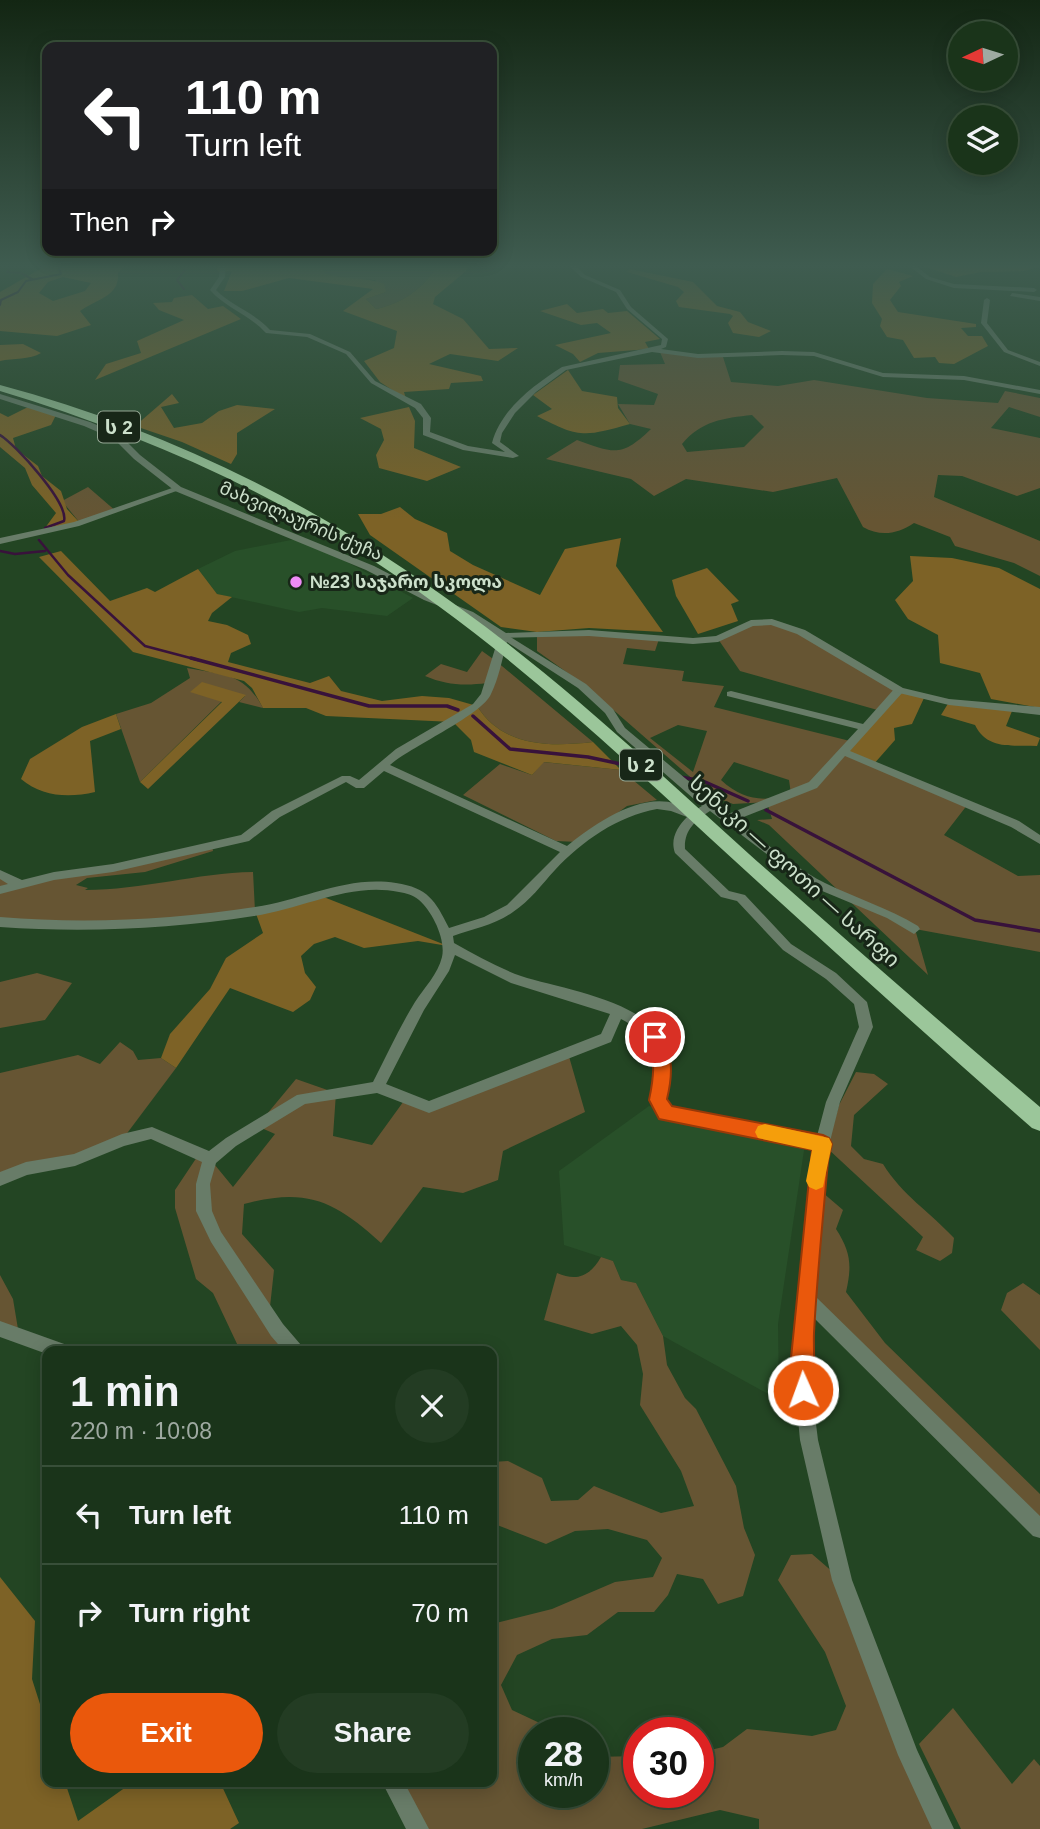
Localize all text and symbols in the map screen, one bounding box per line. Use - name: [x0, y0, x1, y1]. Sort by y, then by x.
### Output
- north arrow: [948, 21, 1018, 91]
- map controls: [948, 21, 1018, 175]
- icon: left: [70, 70, 161, 161]
- text: 110 m: [185, 70, 321, 124]
- button: layers: [948, 105, 1018, 175]
- text: Turn left: [185, 127, 301, 163]
- icon: right: [143, 203, 181, 241]
- text: Then: [70, 207, 129, 237]
- road number: ს 2: [98, 412, 140, 442]
- street label: მახვილაურის ქუჩა: [216, 478, 385, 565]
- place label: №23 საჯარო სკოლა: [310, 572, 502, 593]
- marker: №23 საჯარო სკოლა: [288, 574, 304, 590]
- road number: ს 2: [620, 750, 662, 780]
- street label: სენაკი — ფოთი — სარფი: [685, 771, 905, 972]
- pin: [625, 1007, 685, 1067]
- icon: arrive: [636, 1018, 674, 1056]
- position arrow: [766, 1353, 840, 1427]
- text: 1 min: [70, 1368, 180, 1415]
- button: close: [395, 1369, 469, 1443]
- text: 220 m · 10:08: [70, 1418, 212, 1444]
- icon: left: [70, 1496, 108, 1534]
- text: Turn left: [129, 1500, 231, 1530]
- text: 110 m: [399, 1500, 469, 1530]
- icon: right: [70, 1594, 108, 1632]
- text: Turn right: [129, 1598, 250, 1628]
- text: 70 m: [411, 1598, 469, 1628]
- button: Exit: [70, 1693, 263, 1773]
- button: Share: [277, 1693, 469, 1773]
- speed limit sign: 30: [623, 1717, 714, 1808]
- text: 28: [544, 1734, 583, 1773]
- text: km/h: [544, 1770, 583, 1790]

